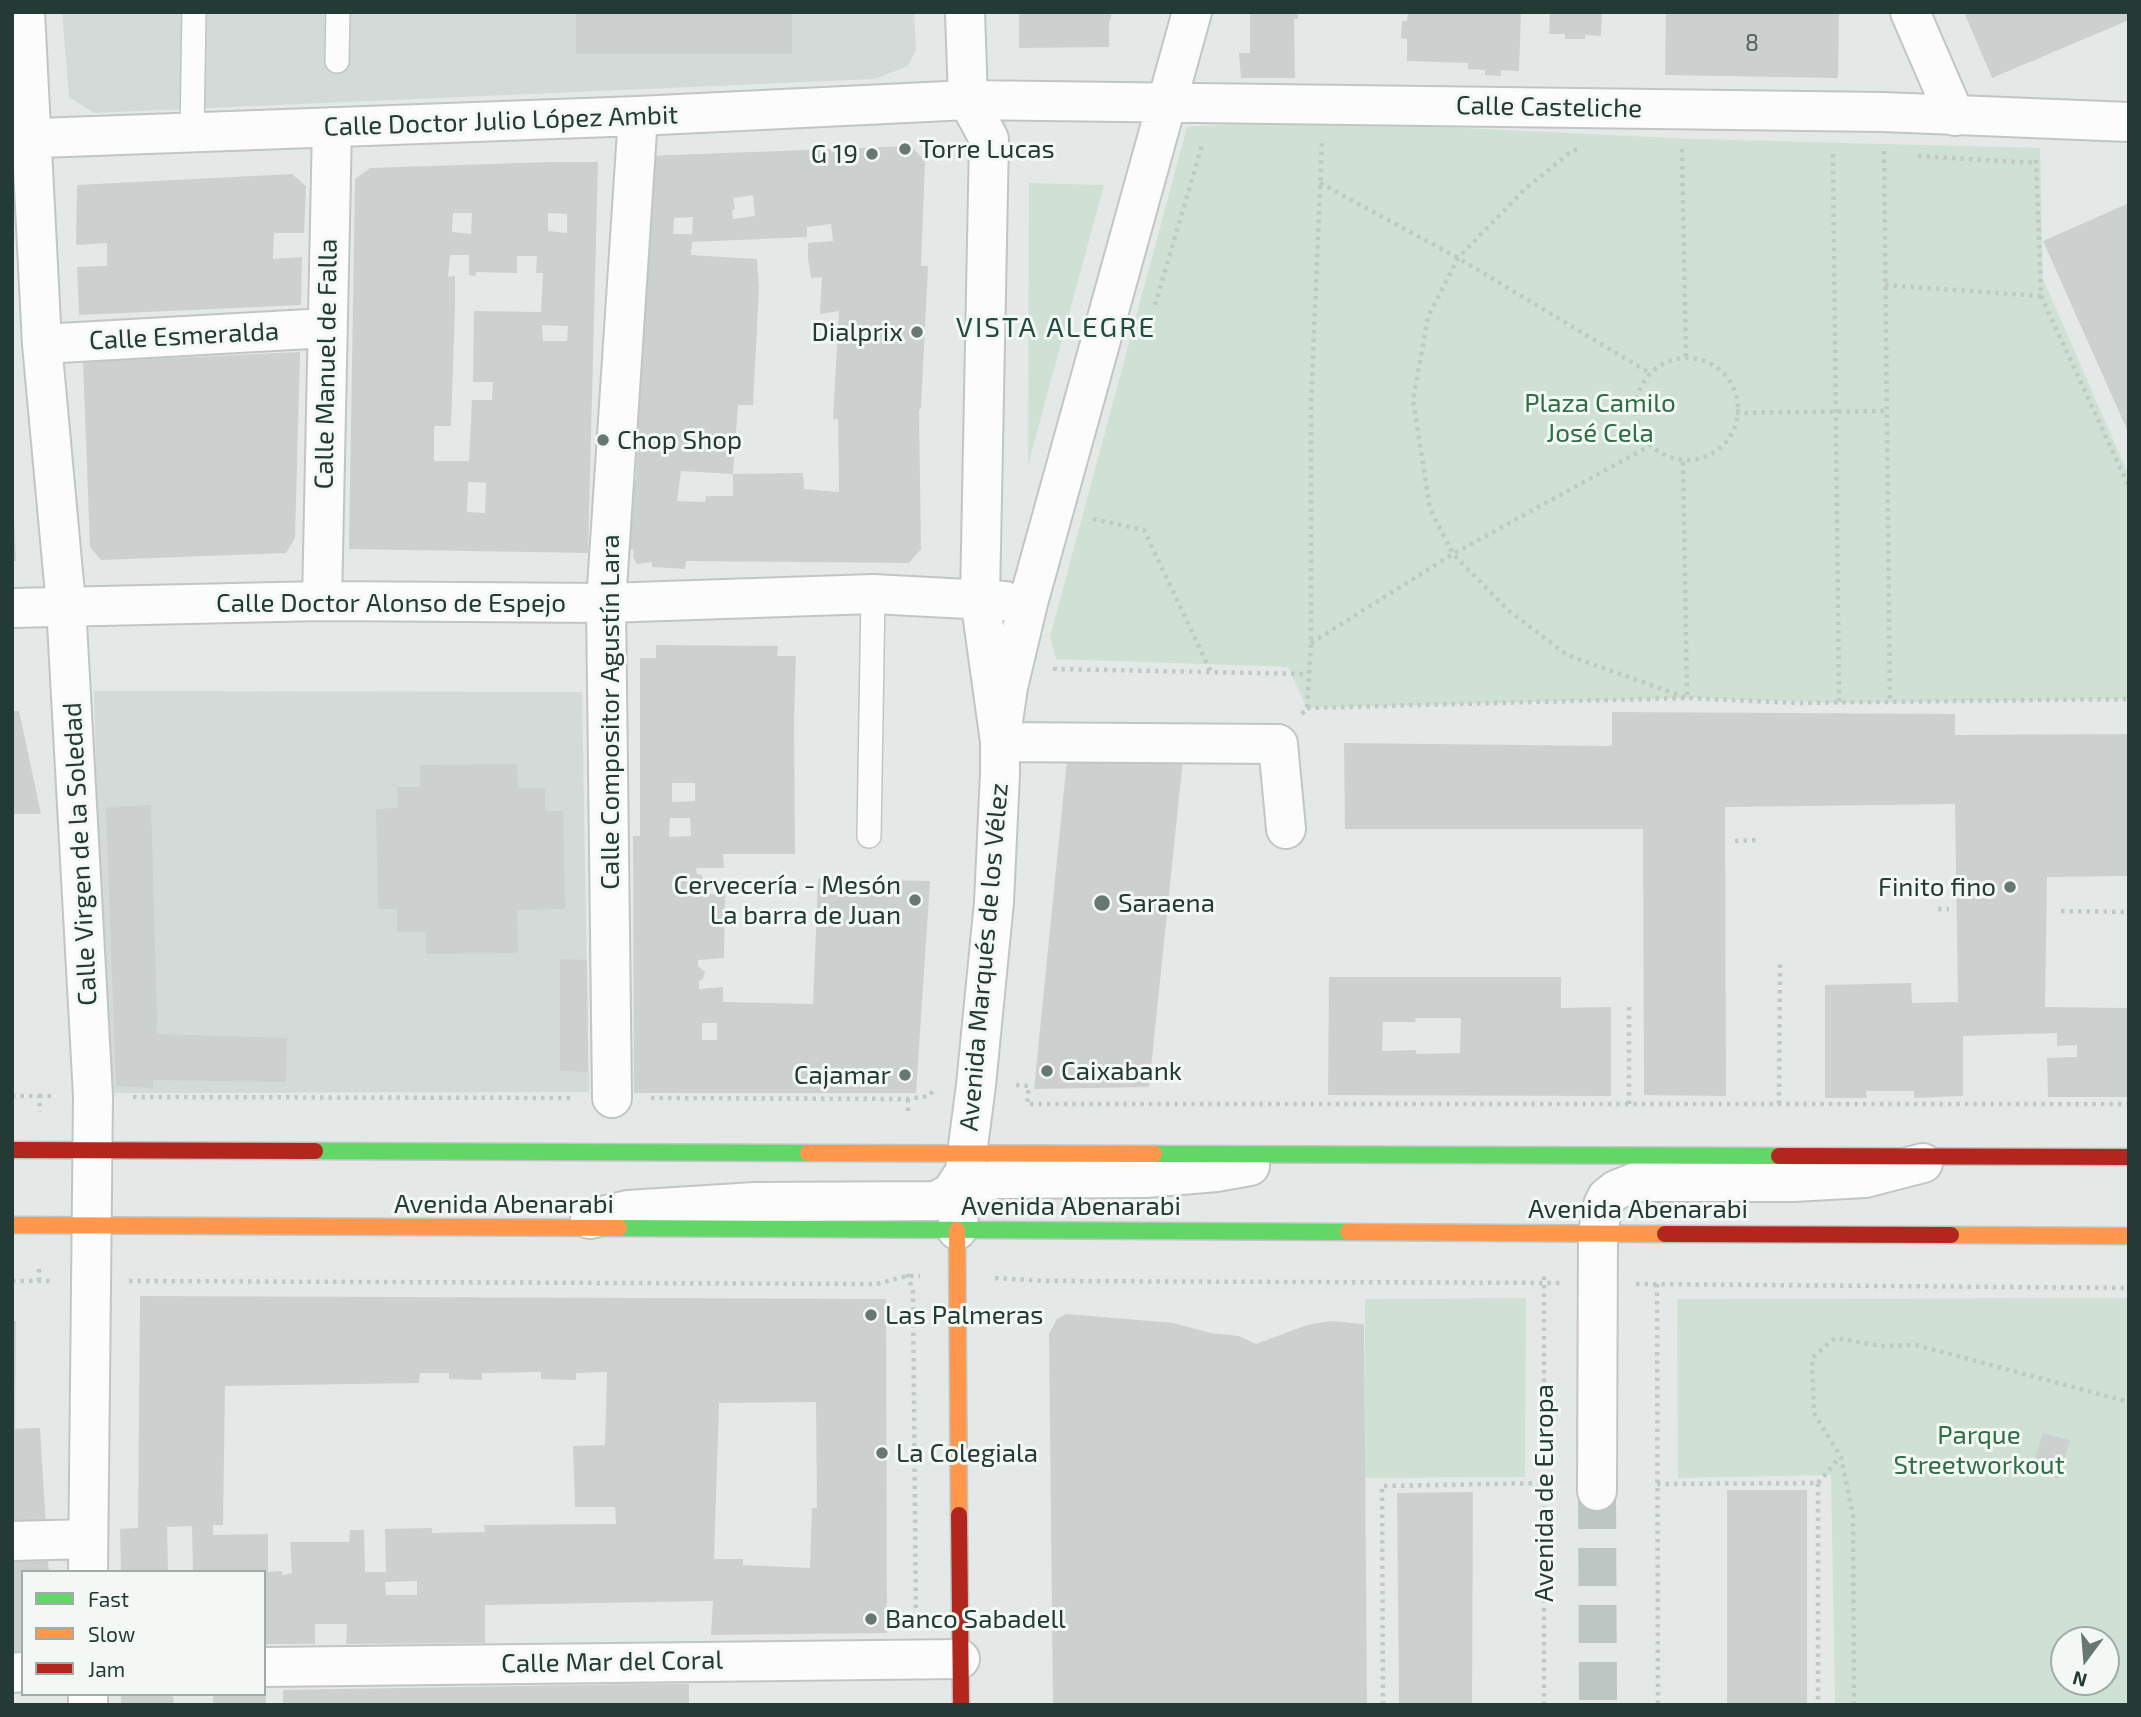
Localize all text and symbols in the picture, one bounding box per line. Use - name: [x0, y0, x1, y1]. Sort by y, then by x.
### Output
- house number: 8: [1745, 29, 1759, 57]
- street label: Calle Casteliche: [1456, 90, 1642, 124]
- street label: Calle Doctor Julio López Ambit: [323, 99, 679, 143]
- place label: Torre Lucas: [919, 133, 1055, 165]
- place label: G 19: [811, 138, 858, 170]
- marker: Torre Lucas: [897, 141, 913, 157]
- marker: G 19: [864, 146, 880, 162]
- street label: Calle Manuel de Falla: [308, 238, 344, 490]
- district label: VISTA ALEGRE: [957, 311, 1155, 345]
- street label: Calle Esmeralda: [88, 315, 280, 357]
- place label: Dialprix: [812, 316, 903, 348]
- marker: Dialprix: [909, 324, 925, 340]
- park label: Plaza Camilo José Cela: [1524, 387, 1676, 448]
- place label: Chop Shop: [617, 424, 742, 456]
- marker: Chop Shop: [595, 432, 611, 448]
- street label: Calle Compositor Agustín Lara: [594, 534, 626, 890]
- street label: Calle Doctor Alonso de Espejo: [216, 587, 566, 619]
- street label: Calle Virgen de la Soledad: [56, 702, 104, 1006]
- street label: Avenida Marqués de los Vélez: [953, 782, 1015, 1132]
- place label: Cervecería - Mesón La barra de Juan: [673, 869, 901, 931]
- place label: Finito fino: [1878, 871, 1996, 903]
- marker: Finito fino: [2002, 879, 2018, 895]
- place label: Saraena: [1118, 887, 1215, 919]
- marker: Cervecería - Mesón La barra de Juan: [907, 892, 923, 908]
- marker: Saraena: [1092, 893, 1112, 913]
- place label: Caixabank: [1061, 1055, 1182, 1087]
- place label: Cajamar: [794, 1059, 891, 1091]
- marker: Caixabank: [1039, 1063, 1055, 1079]
- marker: Cajamar: [897, 1067, 913, 1083]
- street label: Avenida Abenarabi: [394, 1188, 614, 1220]
- street label: Avenida Abenarabi: [961, 1190, 1181, 1222]
- street label: Avenida Abenarabi: [1528, 1193, 1748, 1225]
- place label: Las Palmeras: [885, 1299, 1044, 1331]
- marker: Las Palmeras: [863, 1307, 879, 1323]
- street label: Avenida de Europa: [1528, 1384, 1560, 1602]
- park label: Parque Streetworkout: [1893, 1419, 2065, 1480]
- place label: La Colegiala: [896, 1437, 1038, 1469]
- marker: La Colegiala: [874, 1445, 890, 1461]
- legend: [21, 1570, 266, 1696]
- text: Fast: [88, 1586, 129, 1611]
- place label: Banco Sabadell: [885, 1603, 1066, 1635]
- marker: Banco Sabadell: [863, 1611, 879, 1627]
- text: Slow: [88, 1621, 135, 1646]
- north arrow: [2050, 1626, 2120, 1696]
- street label: Calle Mar del Coral: [501, 1644, 723, 1680]
- text: Jam: [88, 1656, 125, 1681]
- text: N: [2070, 1667, 2089, 1693]

